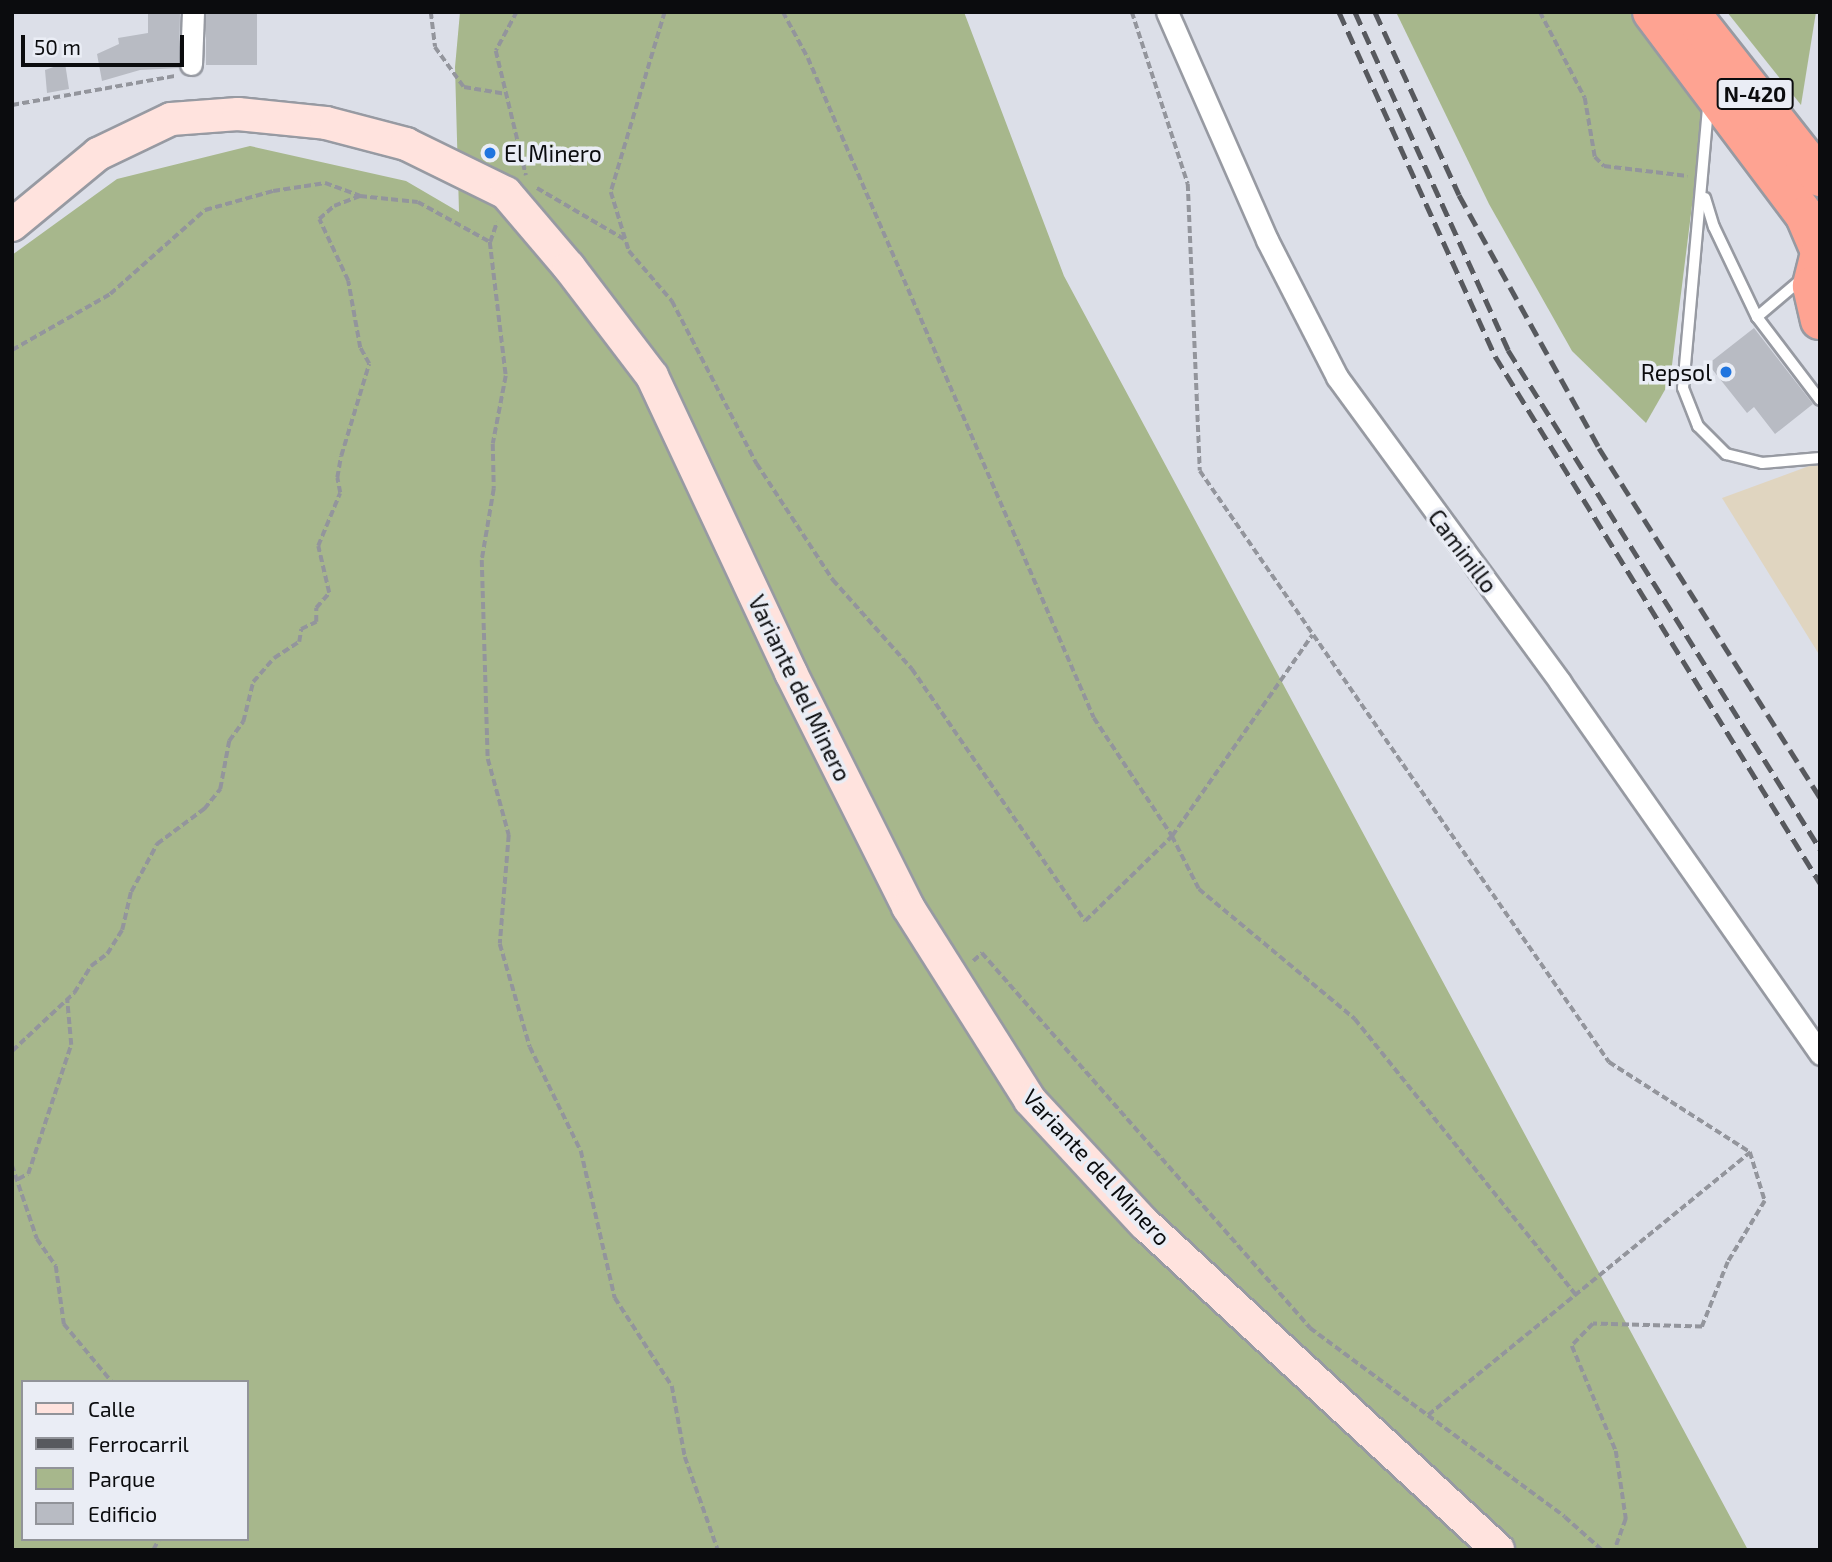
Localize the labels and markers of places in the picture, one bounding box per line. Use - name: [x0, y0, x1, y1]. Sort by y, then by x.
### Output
- place label: El Minero: [504, 139, 602, 167]
- marker: El Minero: [482, 145, 498, 161]
- place label: Repsol: [1641, 358, 1712, 386]
- marker: Repsol: [1718, 364, 1734, 380]

